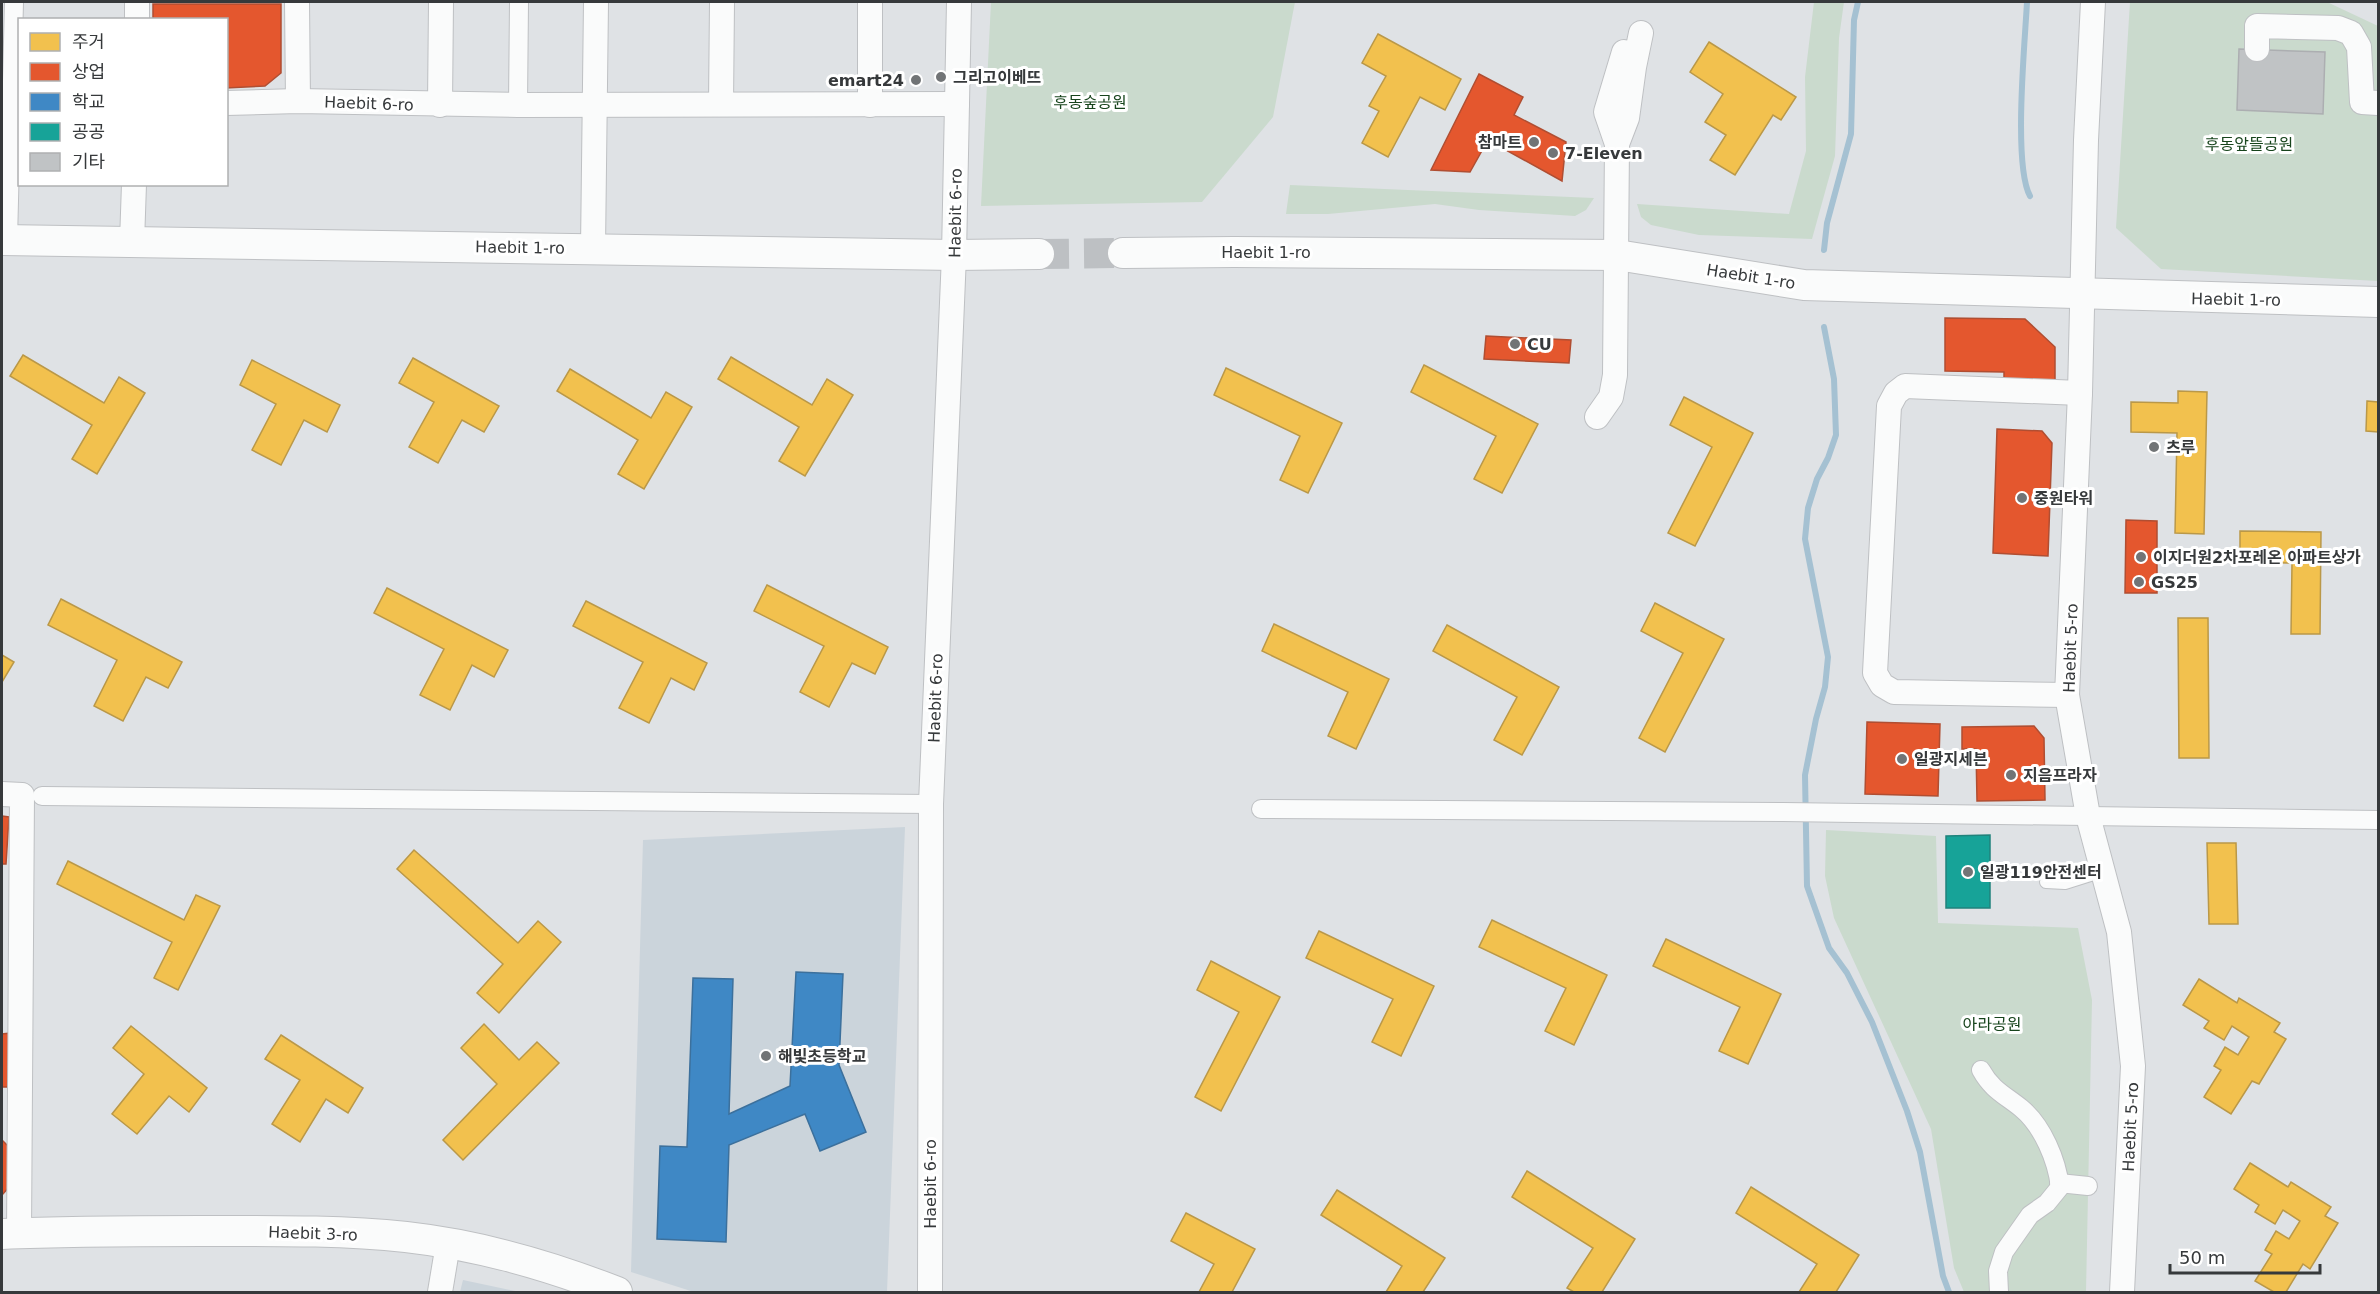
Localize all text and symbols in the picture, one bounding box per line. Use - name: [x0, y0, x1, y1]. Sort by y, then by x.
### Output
- legend: [18, 18, 228, 186]
- text: 주거: [72, 31, 105, 52]
- text: 상업: [72, 61, 105, 82]
- place label: 그리고이베뜨: [953, 68, 1042, 87]
- marker: 그리고이베뜨: [934, 70, 948, 84]
- place label: emart24: [828, 71, 904, 90]
- marker: emart24: [909, 73, 923, 87]
- text: 학교: [72, 91, 105, 112]
- street label: Haebit 6-ro: [324, 92, 414, 115]
- park label: 후동숲공원: [1053, 93, 1127, 112]
- text: 공공: [72, 121, 105, 142]
- place label: 참마트: [1478, 133, 1522, 152]
- marker: 참마트: [1527, 135, 1541, 149]
- park label: 후동앞뜰공원: [2205, 135, 2293, 154]
- place label: 7-Eleven: [1565, 144, 1643, 163]
- marker: 7-Eleven: [1546, 146, 1560, 160]
- text: 기타: [72, 151, 106, 172]
- street label: Haebit 6-ro: [945, 168, 966, 258]
- street label: Haebit 1-ro: [475, 237, 565, 258]
- street label: Haebit 1-ro: [1221, 243, 1311, 262]
- street label: Haebit 1-ro: [1705, 260, 1797, 293]
- street label: Haebit 1-ro: [2191, 289, 2281, 310]
- place label: CU: [1527, 335, 1552, 354]
- marker: CU: [1508, 337, 1522, 351]
- place label: 츠루: [2166, 438, 2195, 457]
- marker: 츠루: [2147, 440, 2161, 454]
- place label: 중원타워: [2034, 489, 2093, 508]
- marker: 중원타워: [2015, 491, 2029, 505]
- place label: 이지더원2차포레온 아파트상가: [2153, 548, 2361, 567]
- marker: 이지더원2차포레온 아파트상가: [2134, 550, 2148, 564]
- place label: GS25: [2151, 573, 2198, 592]
- marker: GS25: [2132, 575, 2146, 589]
- street label: Haebit 5-ro: [2059, 603, 2082, 693]
- street label: Haebit 6-ro: [924, 653, 947, 743]
- place label: 일광지세븐: [1914, 750, 1988, 769]
- marker: 일광지세븐: [1895, 752, 1909, 766]
- place label: 지음프라자: [2023, 766, 2097, 785]
- marker: 지음프라자: [2004, 768, 2018, 782]
- place label: 일광119안전센터: [1980, 863, 2102, 882]
- marker: 일광119안전센터: [1961, 865, 1975, 879]
- park label: 아라공원: [1963, 1015, 2021, 1034]
- place label: 해빛초등학교: [778, 1047, 867, 1066]
- marker: 해빛초등학교: [759, 1049, 773, 1063]
- street label: Haebit 5-ro: [2119, 1082, 2142, 1172]
- street label: Haebit 6-ro: [921, 1139, 940, 1229]
- street label: Haebit 3-ro: [268, 1222, 358, 1245]
- scale bar: [2170, 1237, 2320, 1275]
- text: 50 m: [2179, 1247, 2225, 1268]

